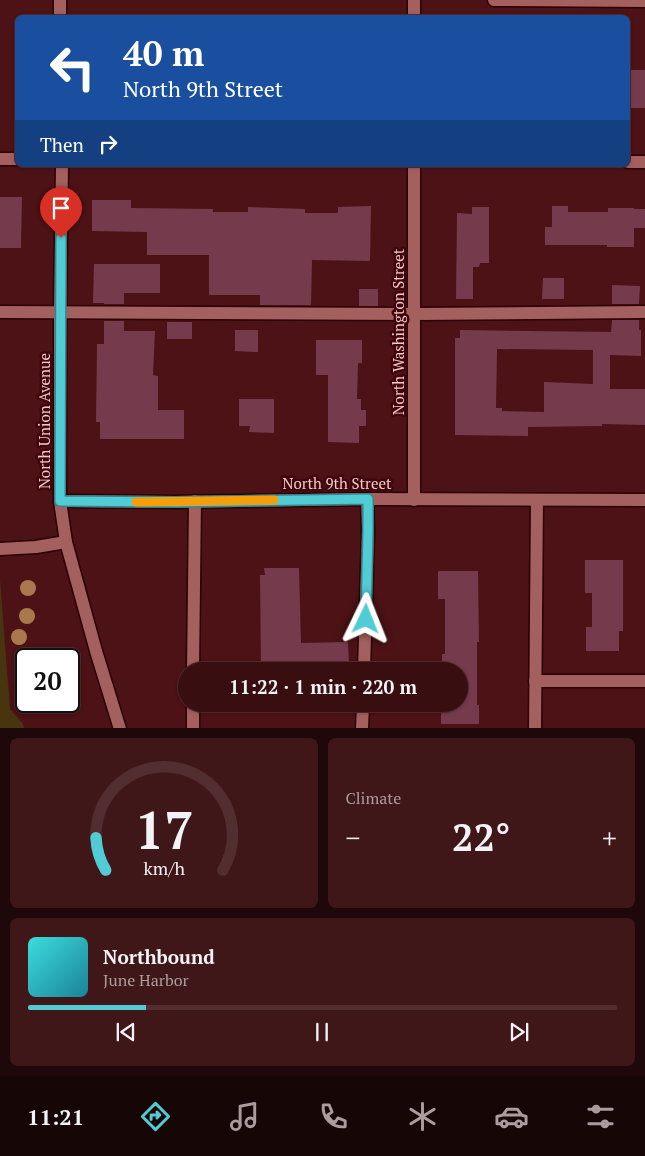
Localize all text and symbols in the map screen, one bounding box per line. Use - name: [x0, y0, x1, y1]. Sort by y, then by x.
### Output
- text: 40 m: [123, 30, 204, 76]
- icon: left: [40, 35, 105, 100]
- text: North 9th Street: [123, 74, 283, 103]
- icon: right: [94, 130, 122, 158]
- text: Then: [40, 132, 84, 157]
- pin: [40, 187, 82, 238]
- icon: arrive: [47, 194, 75, 222]
- street label: North Washington Street: [388, 248, 408, 415]
- street label: North Union Avenue: [34, 353, 54, 489]
- street label: North 9th Street: [282, 473, 392, 493]
- position arrow: [339, 592, 391, 644]
- speed limit sign: 20: [15, 648, 80, 713]
- text: 11:22 · 1 min · 220 m: [229, 674, 417, 699]
- text: Climate: [346, 787, 401, 809]
- text: 17: [134, 795, 193, 864]
- text: 22°: [452, 812, 511, 862]
- text: −: [346, 819, 360, 856]
- text: +: [602, 819, 617, 856]
- text: km/h: [143, 856, 185, 880]
- text: Northbound: [103, 944, 215, 969]
- text: June Harbor: [103, 969, 189, 991]
- icon: previous: [112, 1018, 140, 1046]
- icon: pause: [308, 1018, 336, 1046]
- icon: next: [505, 1018, 533, 1046]
- icon: directions: [138, 1099, 173, 1134]
- icon: music: [227, 1099, 262, 1134]
- icon: phone: [316, 1099, 351, 1134]
- icon: climate: [405, 1099, 440, 1134]
- icon: car: [494, 1099, 529, 1134]
- icon: filters: [583, 1099, 618, 1134]
- text: 11:21: [27, 1102, 84, 1131]

